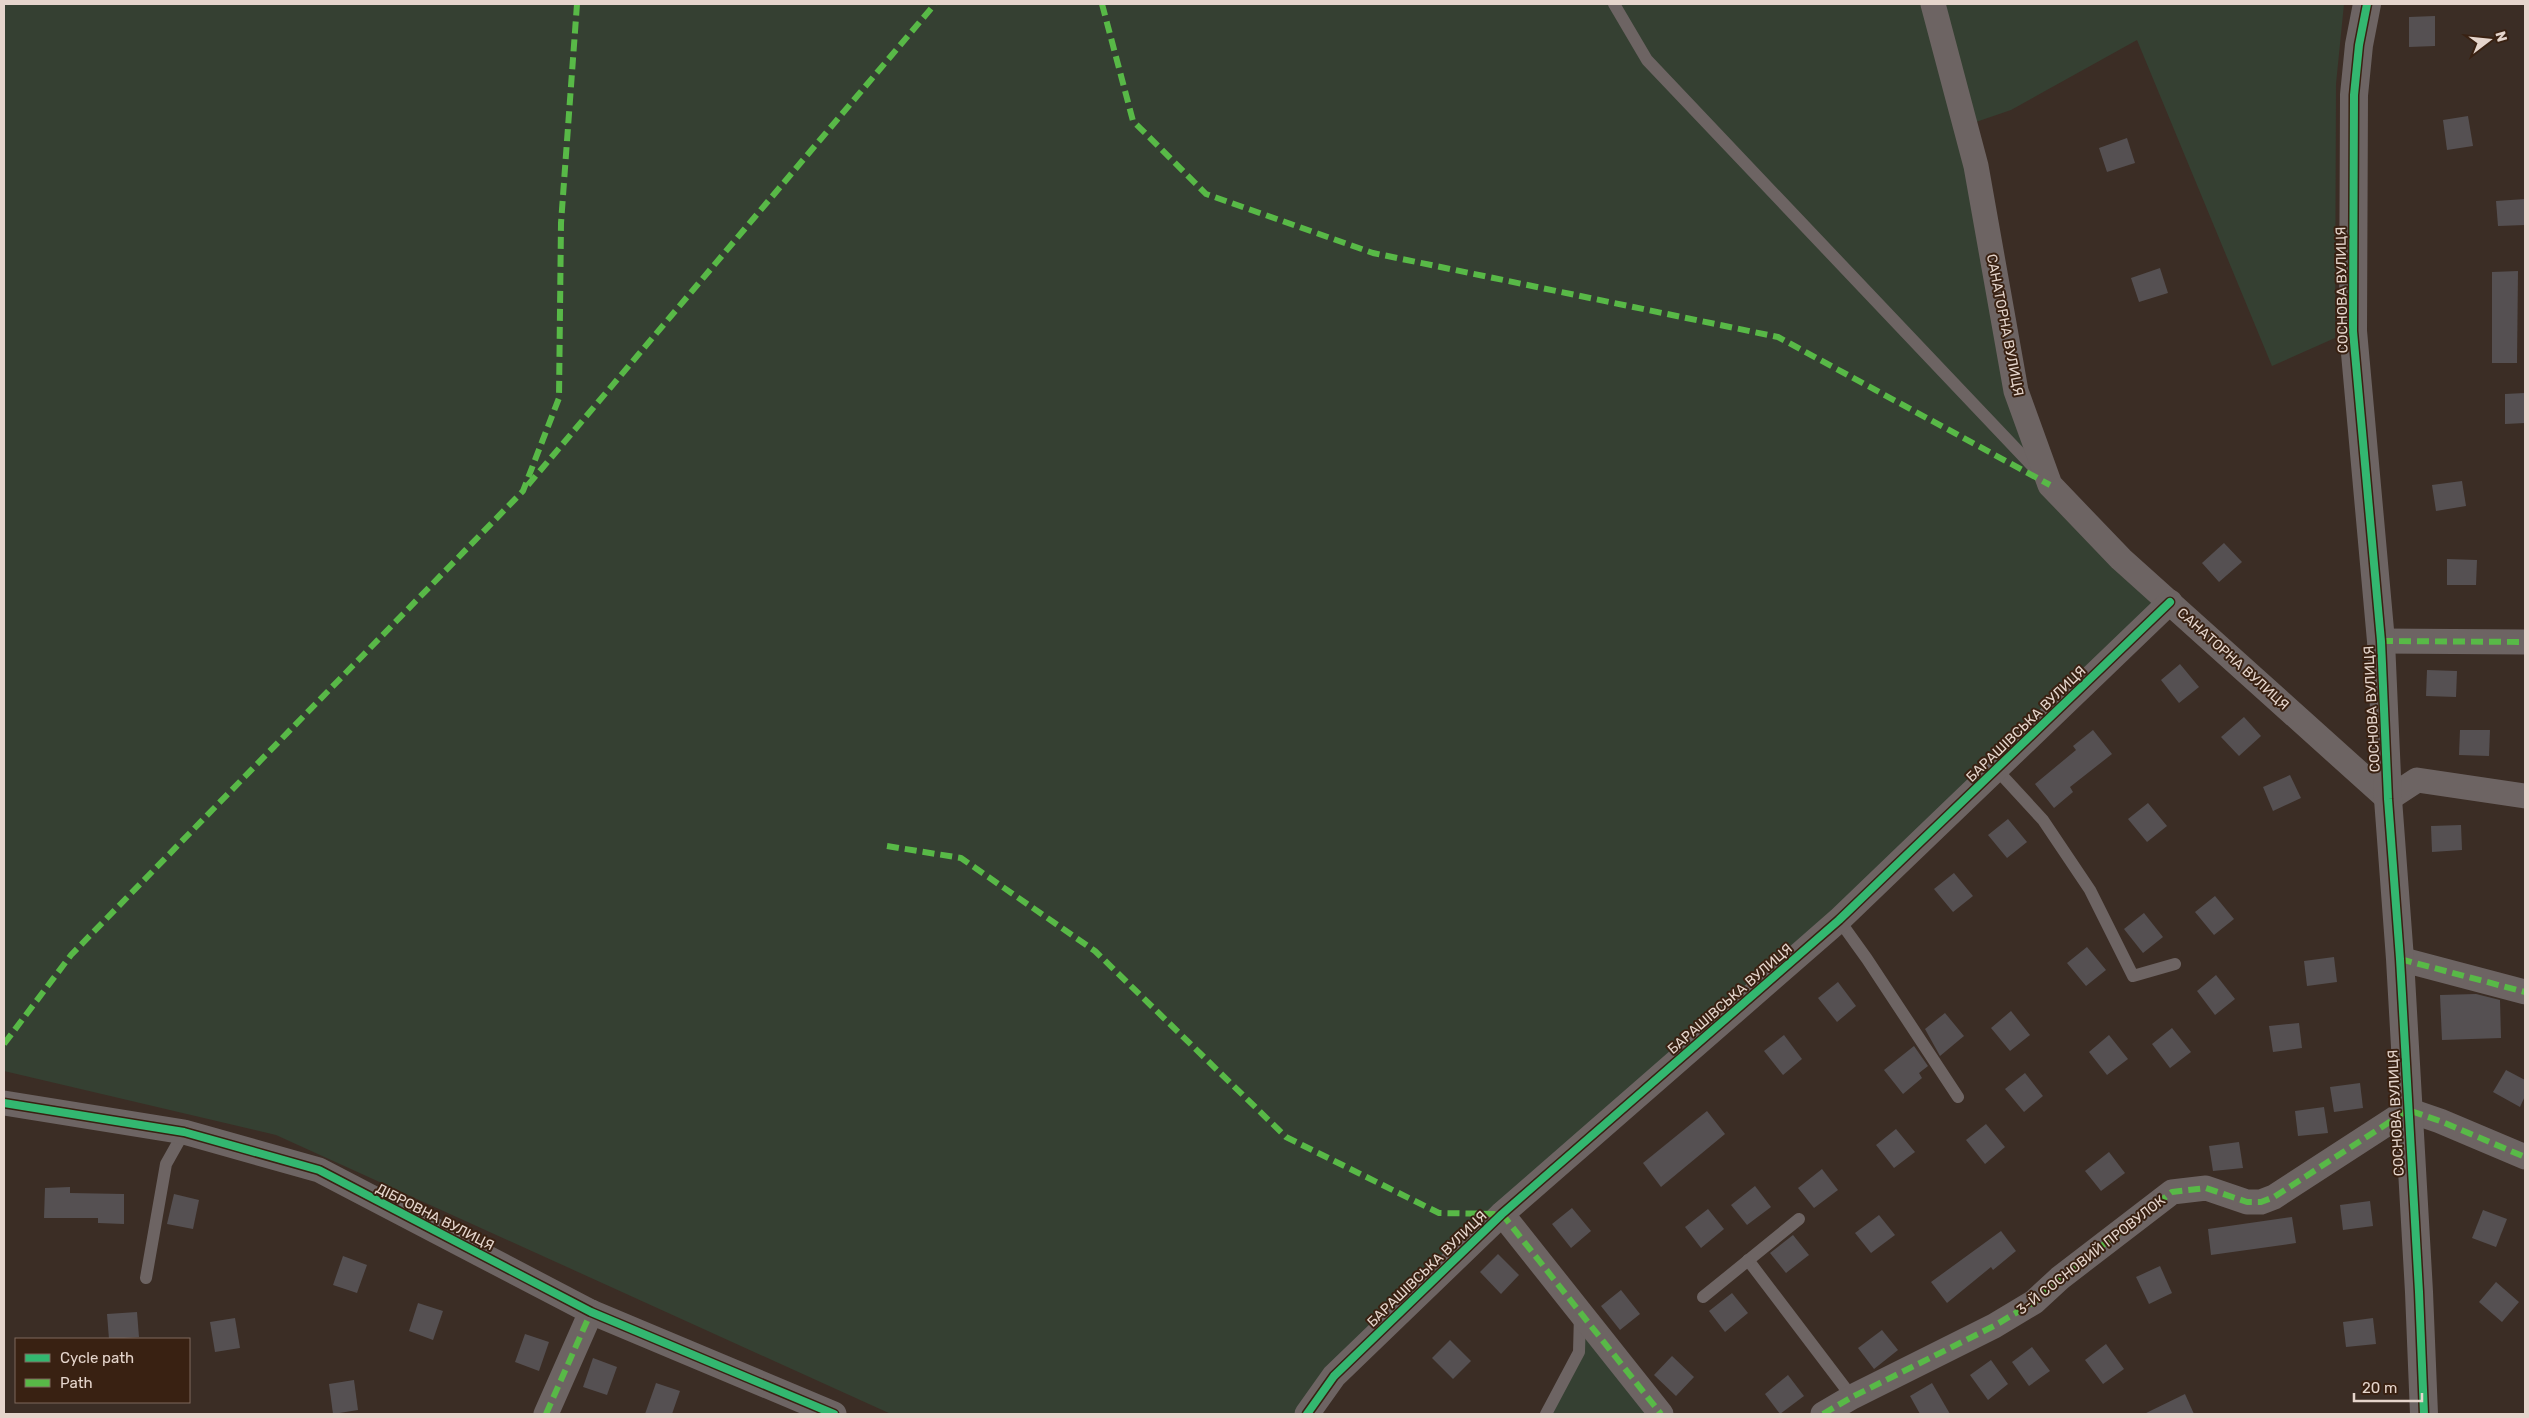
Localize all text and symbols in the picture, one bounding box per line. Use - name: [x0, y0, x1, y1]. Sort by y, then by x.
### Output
- north arrow: [2464, 15, 2514, 65]
- text: N: [2491, 29, 2511, 44]
- street label: СОСНОВА ВУЛИЦЯ: [2332, 227, 2352, 353]
- street label: САНАТОРНА ВУЛИЦЯ: [1983, 253, 2027, 397]
- street label: САНАТОРНА ВУЛИЦЯ: [2174, 604, 2292, 714]
- street label: СОСНОВА ВУЛИЦЯ: [2360, 645, 2384, 773]
- street label: БАРАШІВСЬКА ВУЛИЦЯ: [1963, 662, 2089, 786]
- street label: БАРАШІВСЬКА ВУЛИЦЯ: [1664, 940, 1796, 1058]
- street label: СОСНОВА ВУЛИЦЯ: [2384, 1049, 2408, 1177]
- street label: ДІБРОВНА ВУЛИЦЯ: [373, 1180, 497, 1254]
- street label: 3-Й СОСНОВИЙ ПРОВУЛОК: [2013, 1191, 2169, 1318]
- street label: БАРАШІВСЬКА ВУЛИЦЯ: [1364, 1207, 1490, 1331]
- legend: [15, 1338, 190, 1403]
- text: Cycle path: [60, 1349, 134, 1367]
- scale bar: [2354, 1370, 2422, 1402]
- text: Path: [60, 1374, 93, 1392]
- text: 20 m: [2362, 1379, 2397, 1397]

